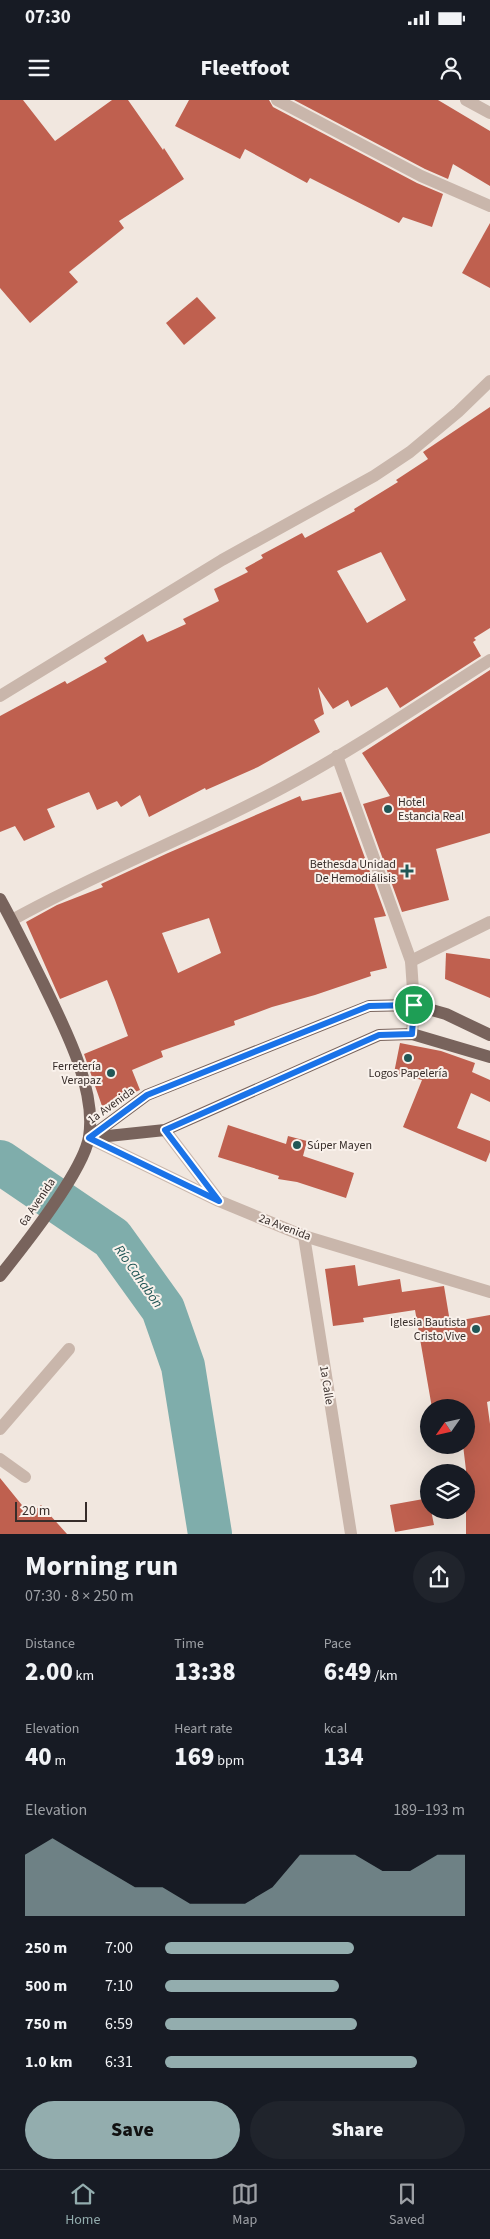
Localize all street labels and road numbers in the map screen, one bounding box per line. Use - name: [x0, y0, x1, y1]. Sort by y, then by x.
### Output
- street label: 1a Avenida: [84, 1082, 138, 1128]
- street label: 6a Avenida: [15, 1175, 60, 1230]
- street label: 2a Avenida: [256, 1210, 313, 1245]
- street label: 1a Calle: [315, 1364, 338, 1406]

